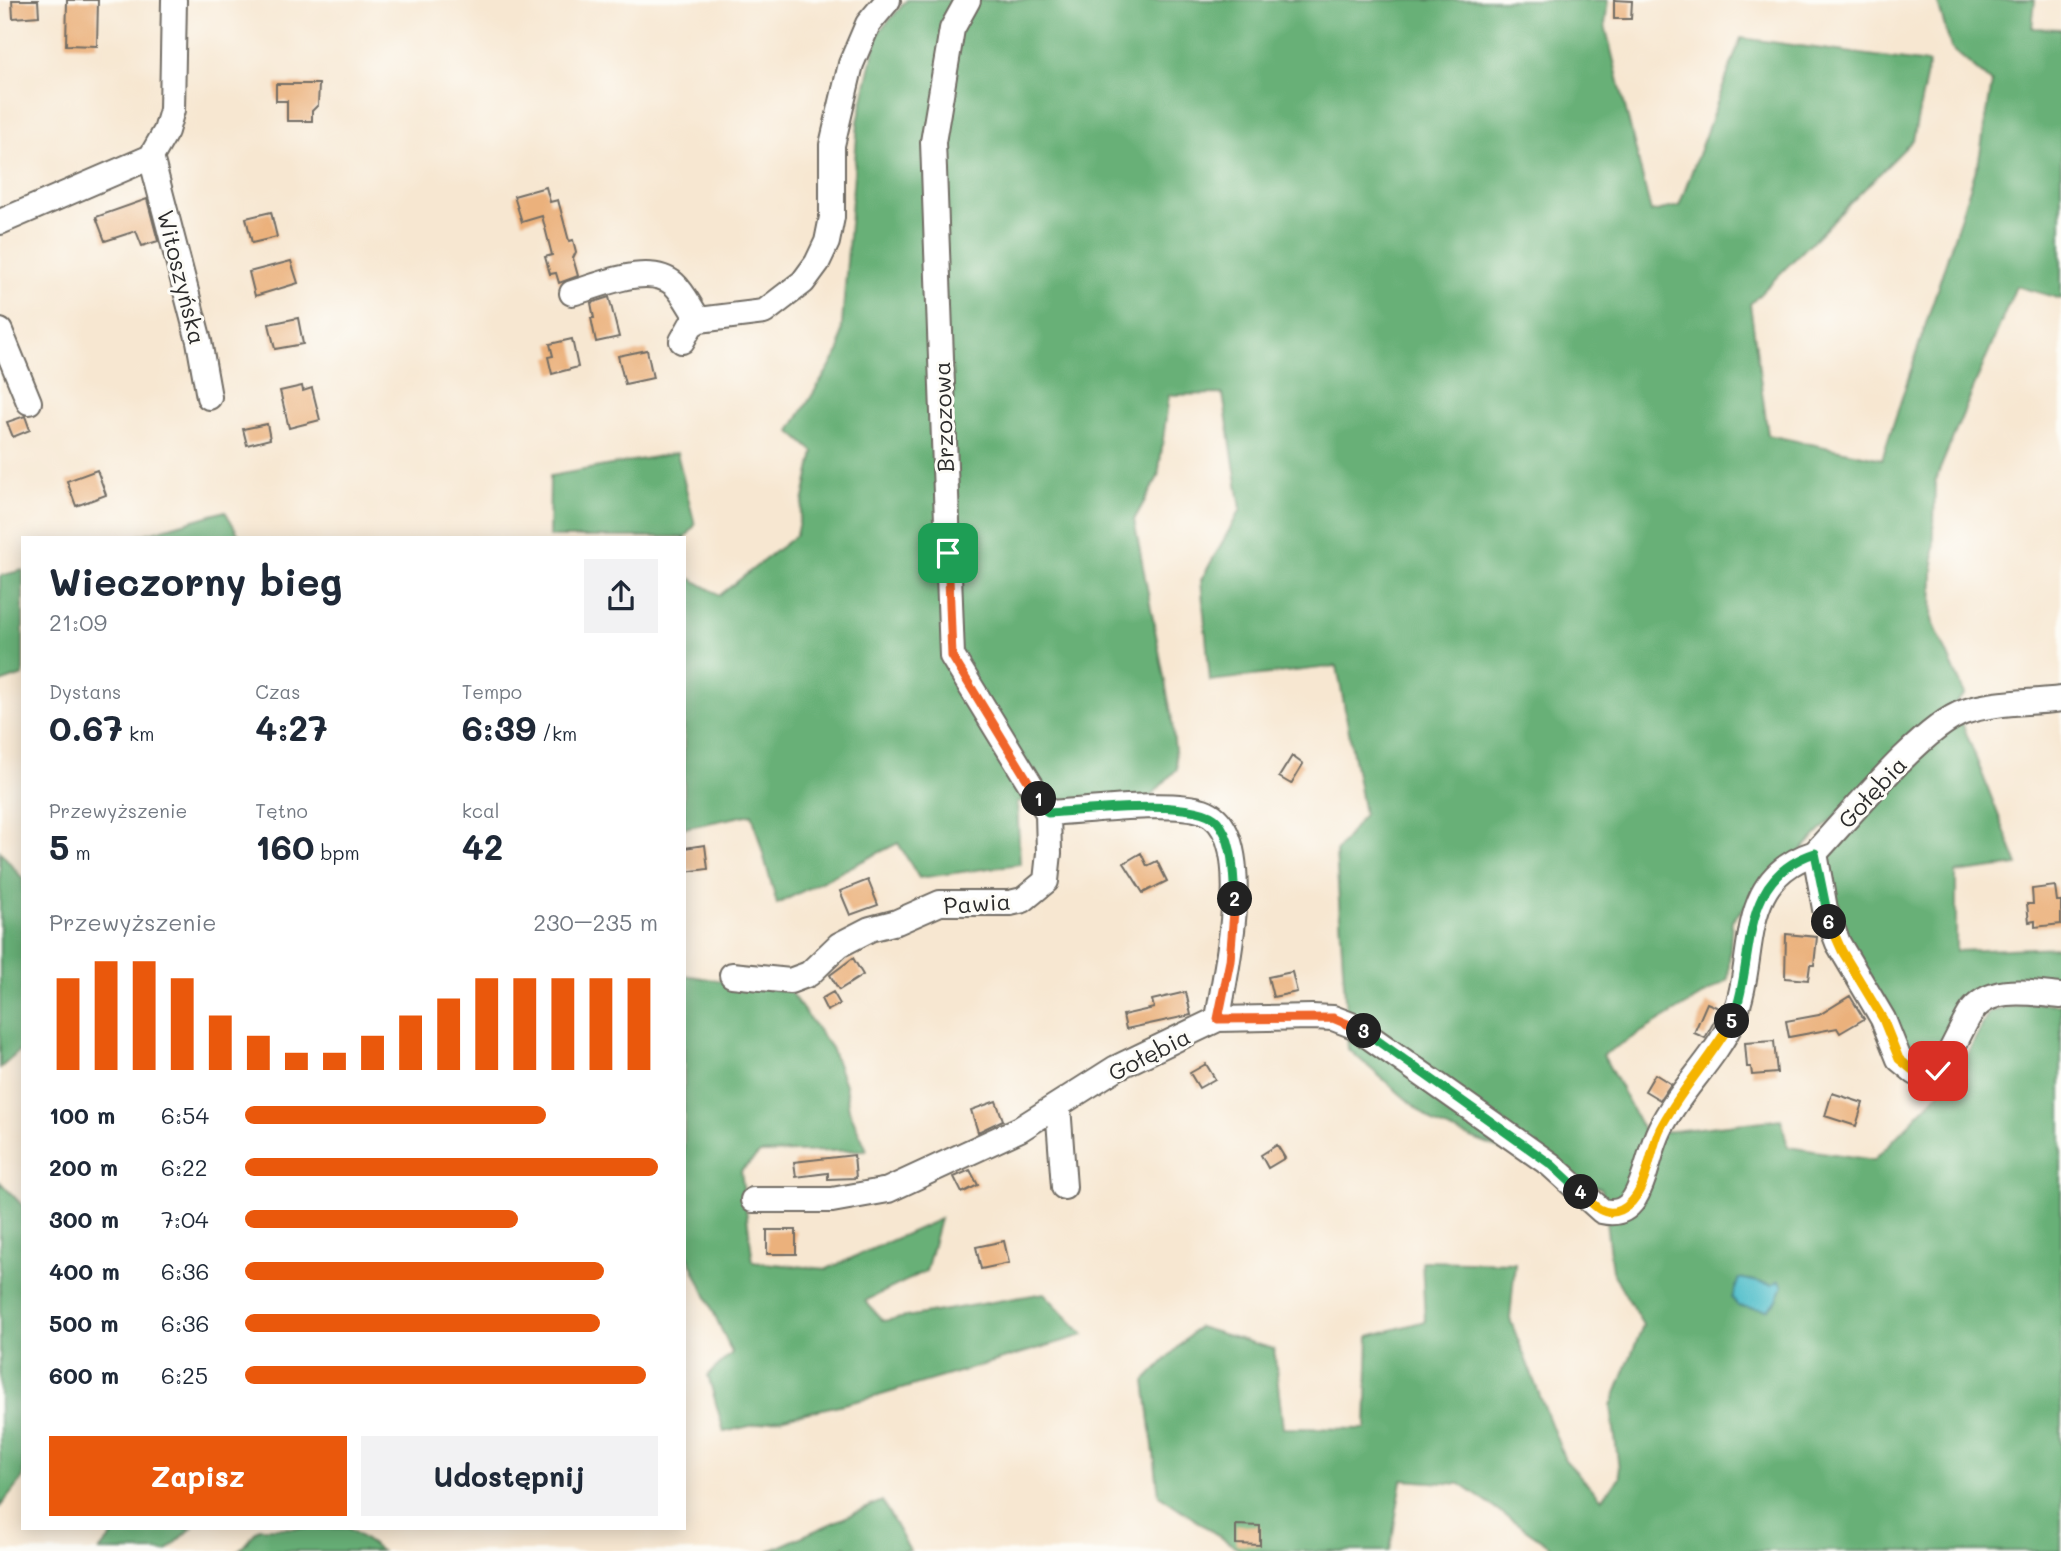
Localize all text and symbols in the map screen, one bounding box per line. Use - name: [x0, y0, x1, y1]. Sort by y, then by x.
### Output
- street label: Witoszyńska: [151, 207, 213, 347]
- street label: Brzozowa: [926, 361, 960, 473]
- pin: [918, 523, 978, 583]
- icon: arrive: [929, 534, 967, 572]
- text: Wieczorny bieg: [49, 556, 342, 606]
- button: share: [584, 559, 658, 633]
- text: 21:09: [49, 607, 107, 637]
- text: Dystans: [49, 679, 121, 704]
- text: Czas: [255, 679, 301, 704]
- text: Tempo: [462, 679, 522, 704]
- text: 0.67: [49, 704, 123, 750]
- text: 4:27: [255, 704, 328, 750]
- text: 6:39: [462, 704, 536, 750]
- text: km: [123, 721, 154, 746]
- text: /km: [536, 721, 577, 746]
- street label: Gołębia: [1831, 750, 1913, 834]
- pin: 1: [1021, 782, 1056, 816]
- text: 1: [1034, 786, 1043, 811]
- text: Przewyższenie: [49, 798, 187, 823]
- text: Tętno: [255, 798, 308, 823]
- text: kcal: [462, 798, 500, 823]
- text: 5: [49, 823, 69, 869]
- text: 160: [255, 823, 315, 869]
- text: 42: [462, 823, 503, 869]
- text: m: [69, 840, 91, 865]
- text: bpm: [315, 840, 360, 865]
- pin: 2: [1218, 881, 1252, 916]
- street label: Pawia: [942, 886, 1012, 920]
- text: 2: [1229, 886, 1240, 911]
- pin: 6: [1812, 904, 1846, 940]
- text: Przewyższenie: [49, 907, 217, 937]
- text: 230–235 m: [533, 907, 658, 937]
- text: 6: [1823, 909, 1834, 934]
- pin: 5: [1714, 1004, 1750, 1038]
- text: 5: [1726, 1008, 1737, 1033]
- pin: 3: [1346, 1014, 1382, 1048]
- text: 3: [1358, 1018, 1369, 1043]
- street label: Gołębia: [1103, 1021, 1195, 1087]
- pin: [1908, 1041, 1968, 1101]
- icon: check: [1919, 1052, 1957, 1090]
- text: 100 m: [49, 1100, 115, 1130]
- text: 6:54: [161, 1100, 209, 1130]
- text: 200 m: [49, 1152, 118, 1182]
- text: 6:22: [161, 1152, 208, 1182]
- pin: 4: [1564, 1174, 1598, 1210]
- text: 4: [1574, 1179, 1587, 1204]
- text: 300 m: [49, 1204, 119, 1234]
- text: 7:04: [161, 1204, 209, 1234]
- text: 400 m: [49, 1256, 120, 1286]
- text: 6:36: [161, 1256, 209, 1286]
- text: 500 m: [49, 1308, 119, 1338]
- text: 6:36: [161, 1308, 209, 1338]
- text: 600 m: [49, 1360, 119, 1390]
- text: 6:25: [161, 1360, 208, 1390]
- button: Zapisz: [49, 1436, 347, 1516]
- button: Udostępnij: [361, 1436, 658, 1516]

